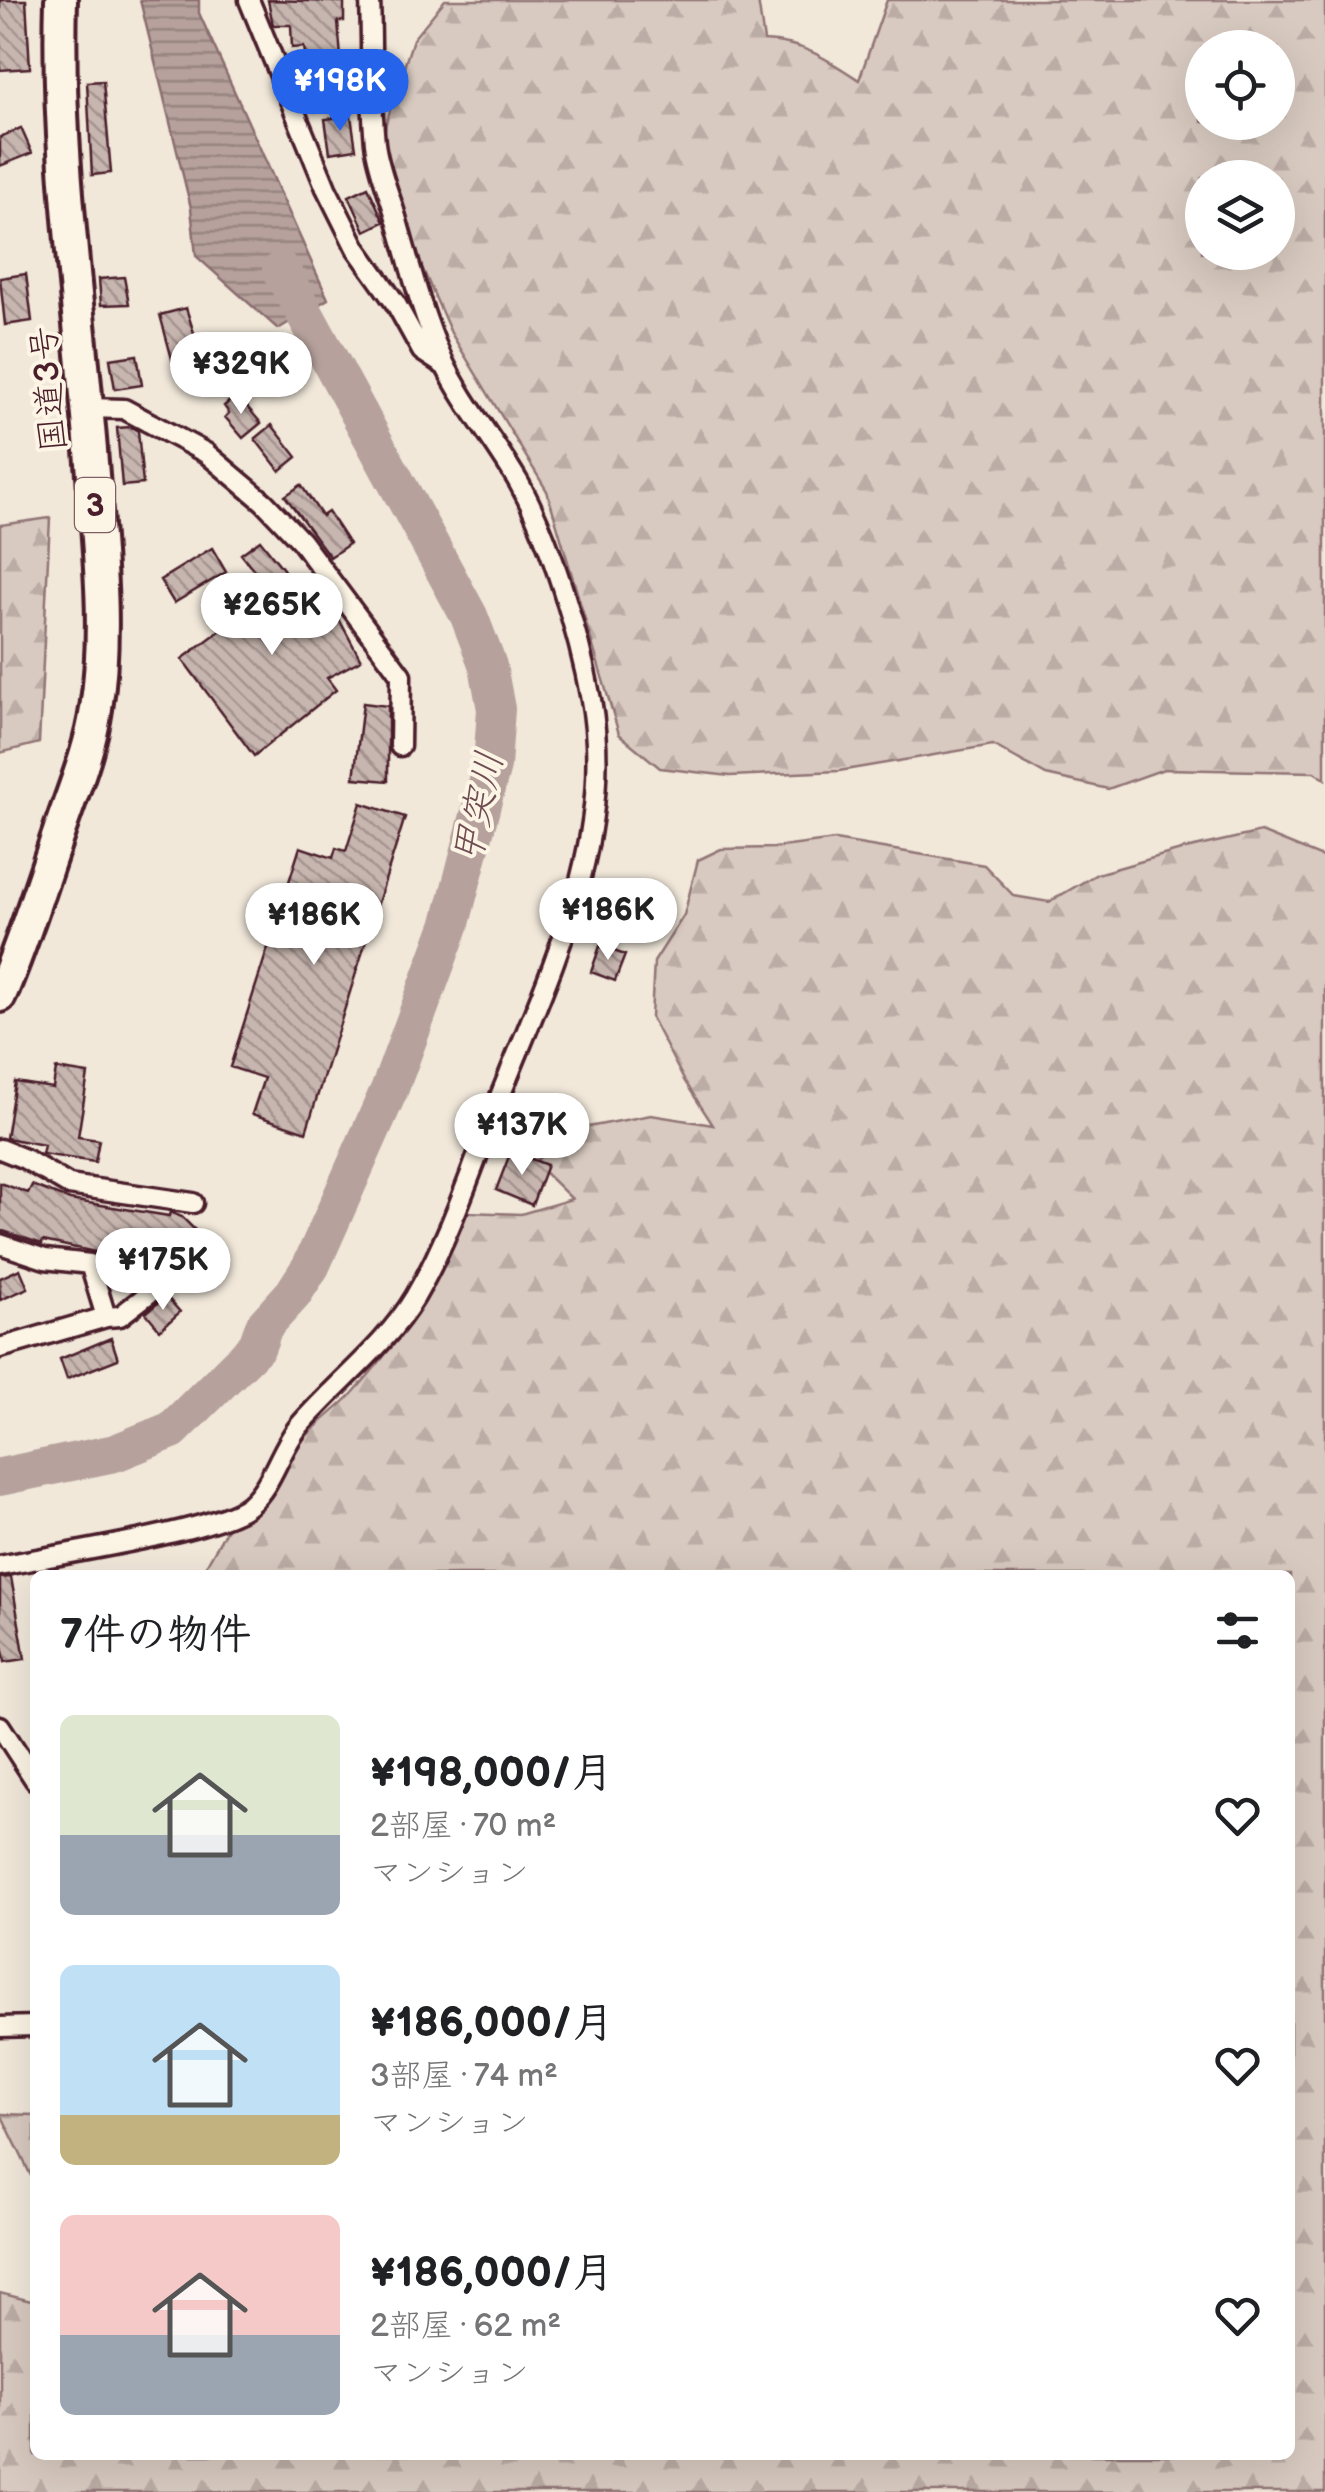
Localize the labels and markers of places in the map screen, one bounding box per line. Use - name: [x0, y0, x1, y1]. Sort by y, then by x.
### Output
- pin: ¥198K: [270, 49, 410, 134]
- pin: ¥329K: [171, 332, 311, 417]
- pin: ¥265K: [202, 573, 342, 658]
- pin: ¥186K: [538, 878, 678, 963]
- pin: ¥186K: [244, 883, 384, 968]
- pin: ¥137K: [452, 1093, 592, 1178]
- pin: ¥175K: [93, 1228, 233, 1313]

